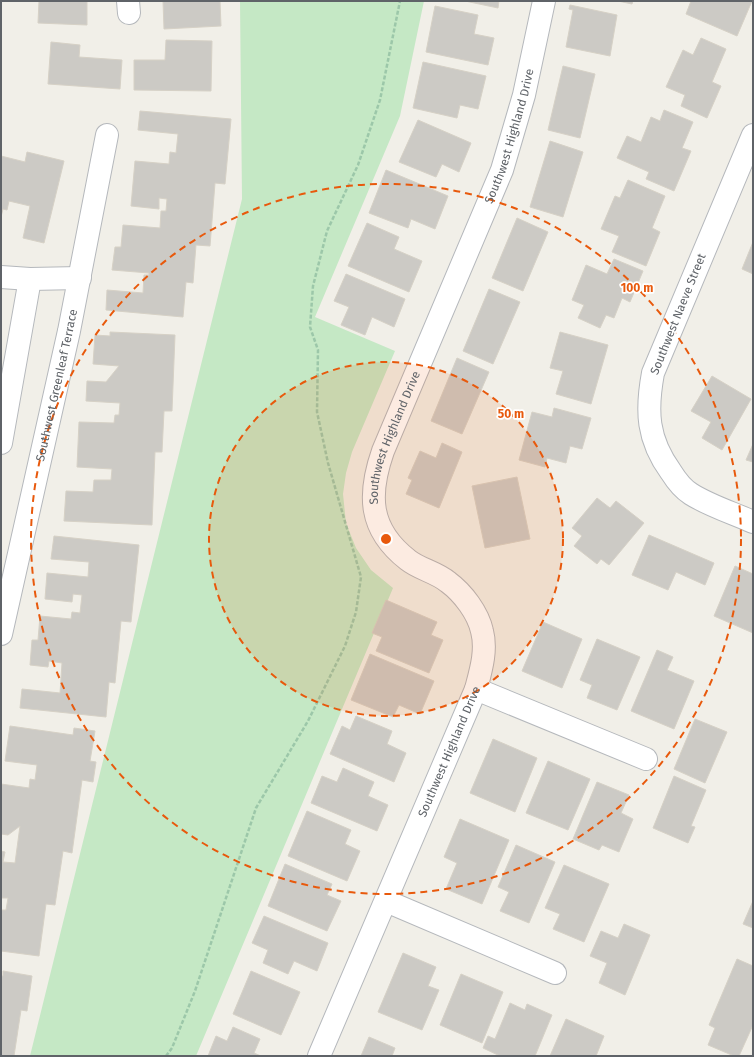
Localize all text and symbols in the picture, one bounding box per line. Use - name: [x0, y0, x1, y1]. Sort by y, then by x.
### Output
- street label: Southwest Highland Drive: [482, 67, 536, 206]
- street label: Southwest Naeve Street: [647, 251, 709, 377]
- text: 100 m: [621, 281, 653, 295]
- street label: Southwest Greenleaf Terrace: [33, 308, 80, 463]
- street label: Southwest Highland Drive: [367, 369, 423, 505]
- text: 50 m: [498, 407, 524, 421]
- centre of rings: [379, 532, 393, 546]
- street label: Southwest Highland Drive: [415, 684, 483, 819]

